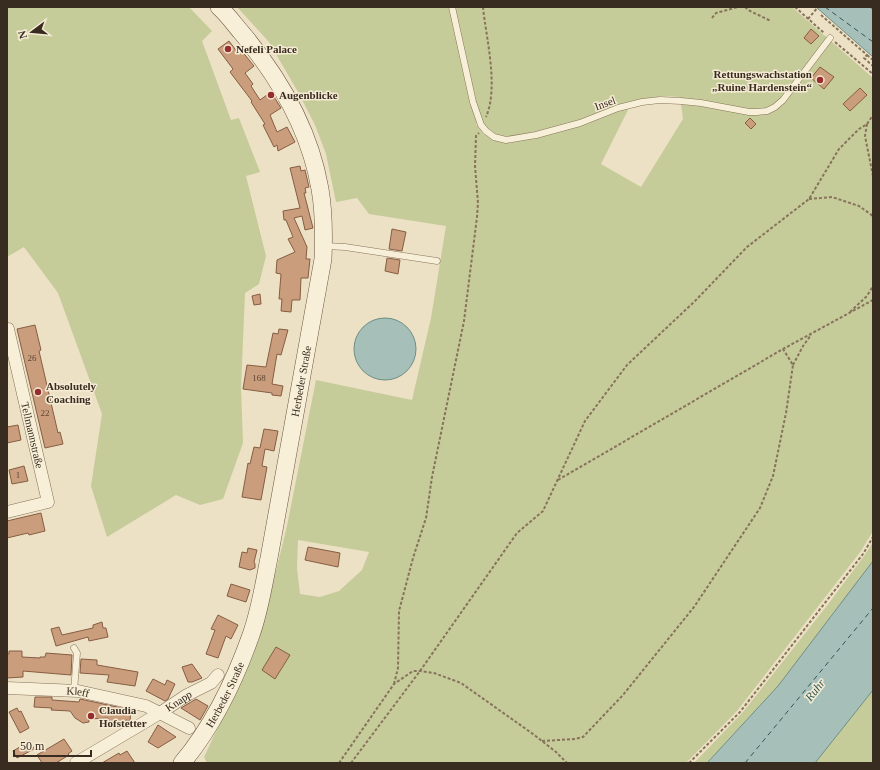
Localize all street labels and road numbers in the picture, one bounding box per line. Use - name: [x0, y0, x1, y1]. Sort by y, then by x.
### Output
- street label: Insel: [593, 94, 617, 112]
- street label: Herbeder Straße: [289, 345, 313, 418]
- street label: Tellmannstraße: [19, 401, 46, 470]
- street label: Herbeder Straße: [203, 660, 246, 730]
- street label: Kleff: [66, 685, 91, 699]
- street label: Knapp: [163, 687, 194, 714]

